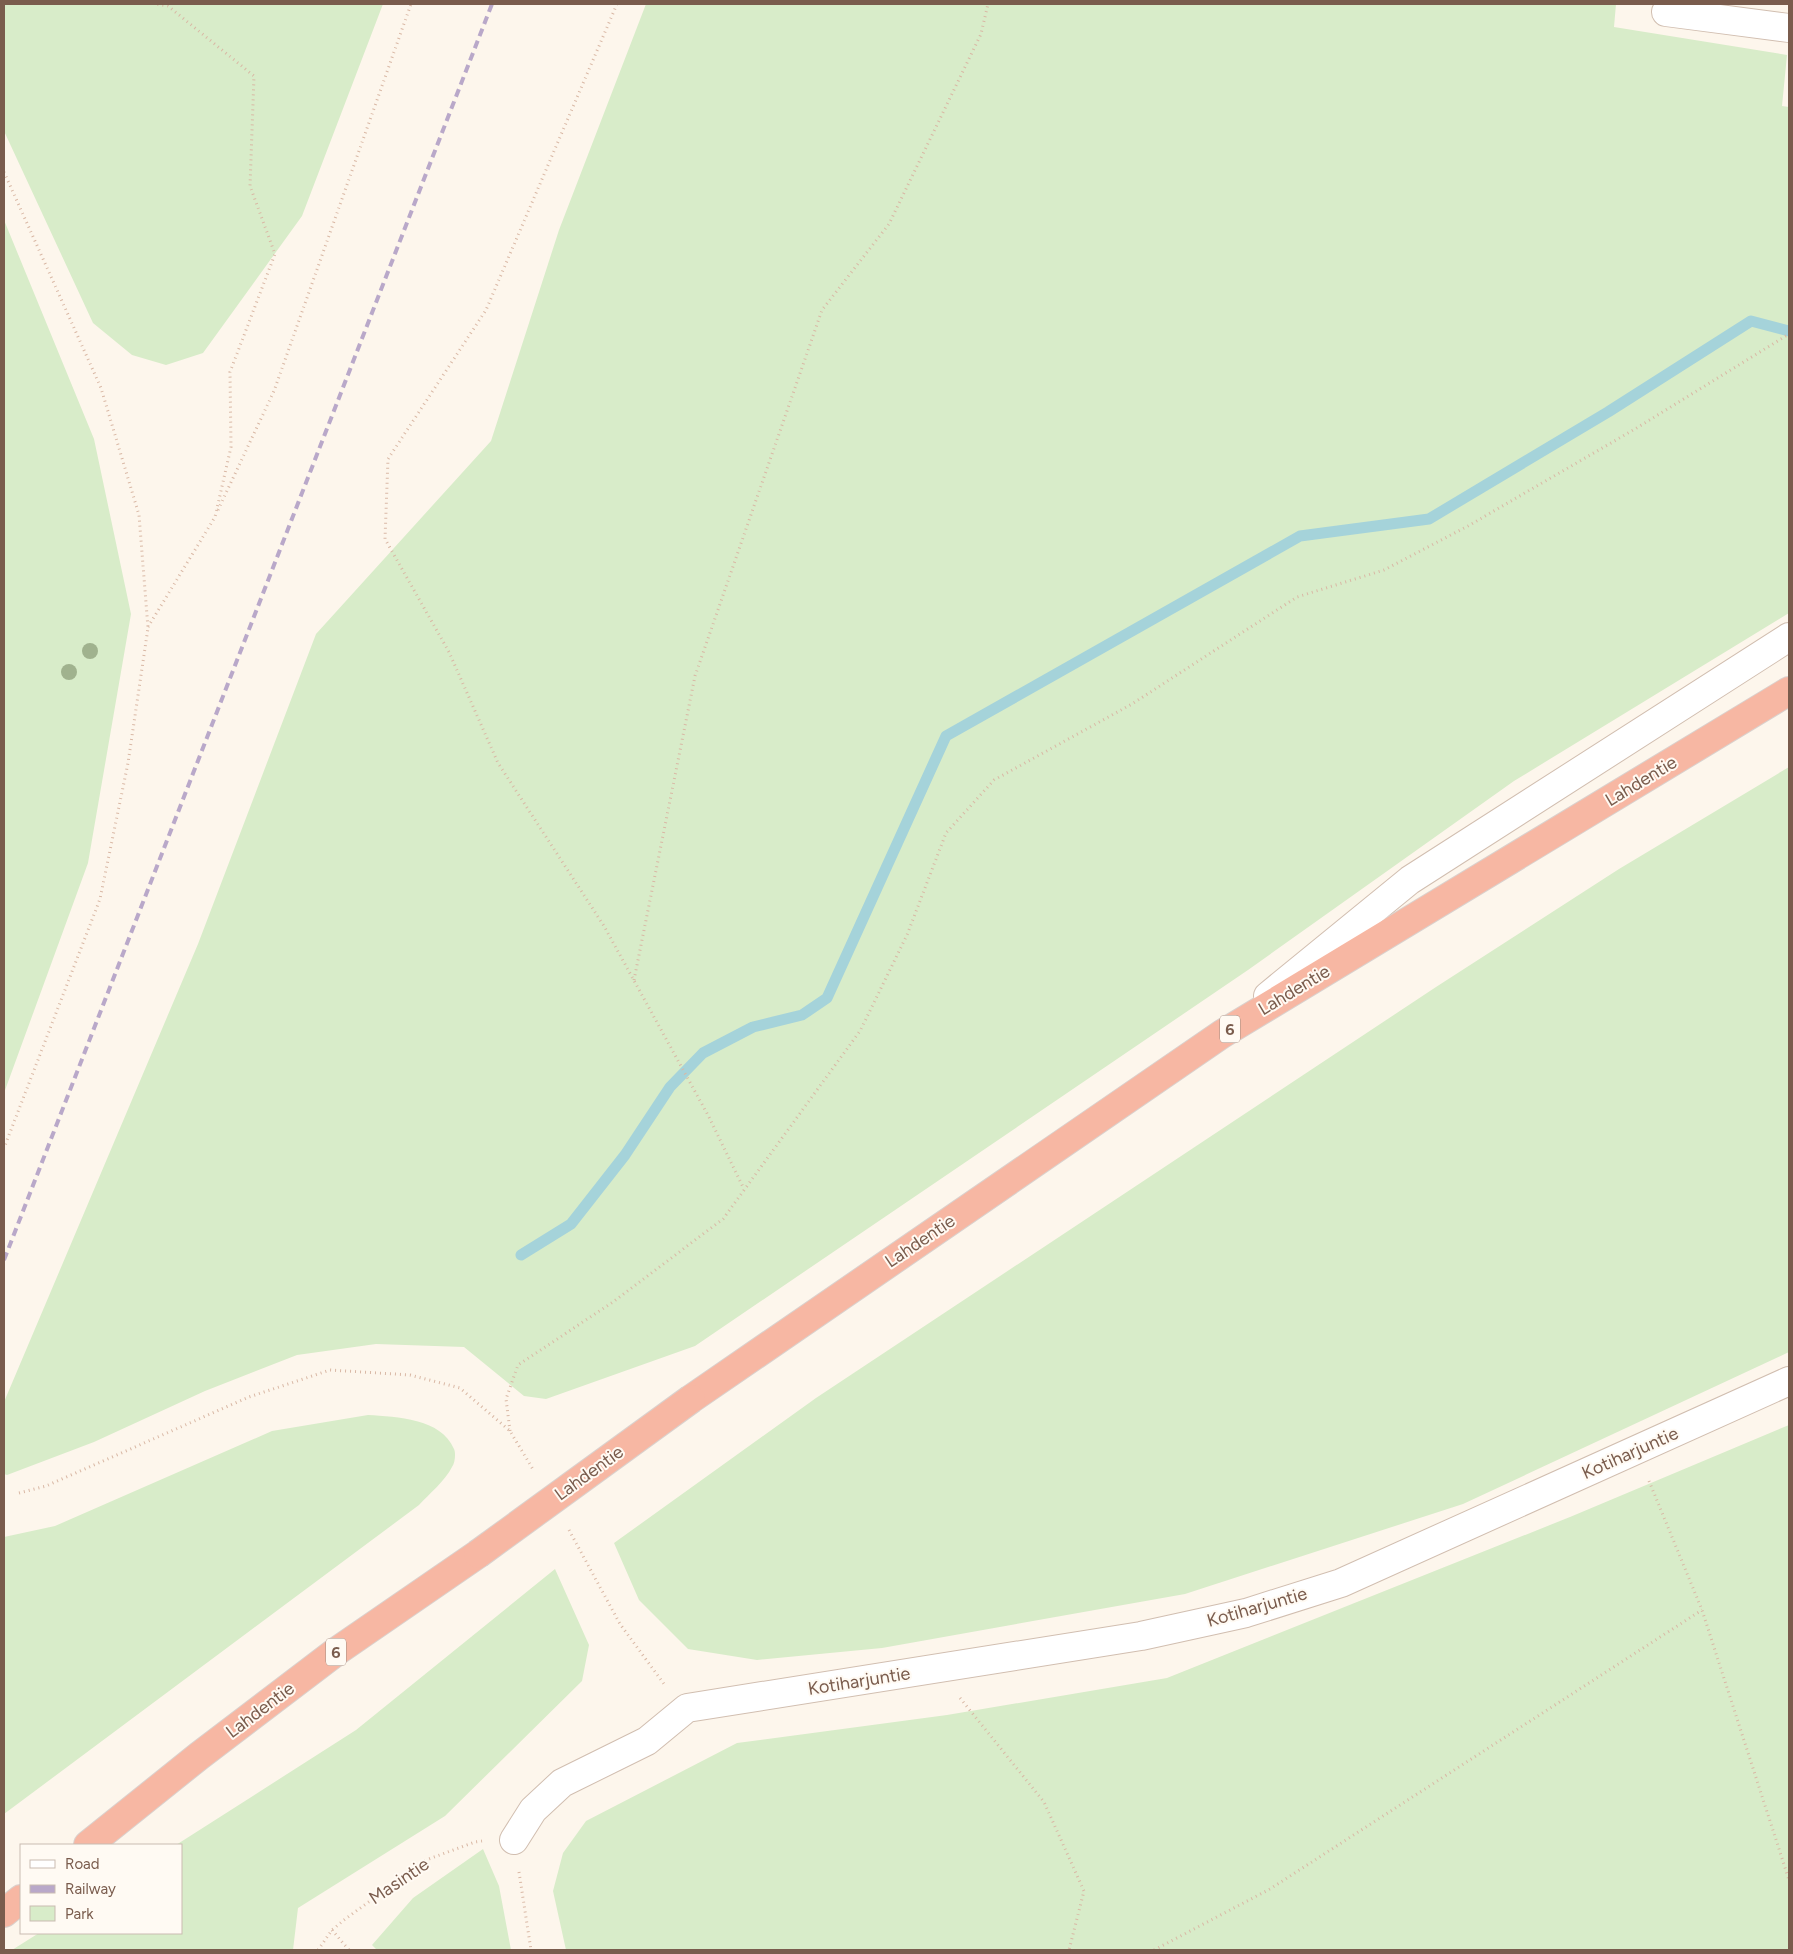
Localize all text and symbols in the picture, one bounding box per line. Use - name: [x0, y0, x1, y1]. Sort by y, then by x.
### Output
- street label: Lahdentie: [1601, 751, 1681, 811]
- street label: Lahdentie: [1254, 960, 1334, 1020]
- road number: 6: [1220, 1016, 1240, 1042]
- street label: Lahdentie: [881, 1209, 959, 1272]
- street label: Kotiharjuntie: [1578, 1422, 1682, 1484]
- street label: Lahdentie: [550, 1441, 628, 1505]
- street label: Kotiharjuntie: [1204, 1582, 1310, 1632]
- road number: 6: [326, 1638, 346, 1665]
- street label: Kotiharjuntie: [806, 1662, 912, 1700]
- street label: Lahdentie: [222, 1677, 299, 1743]
- legend: [20, 1844, 182, 1934]
- street label: Masintie: [365, 1853, 433, 1909]
- text: Road: [65, 1855, 100, 1873]
- text: Railway: [65, 1880, 116, 1898]
- text: Park: [65, 1905, 94, 1923]

